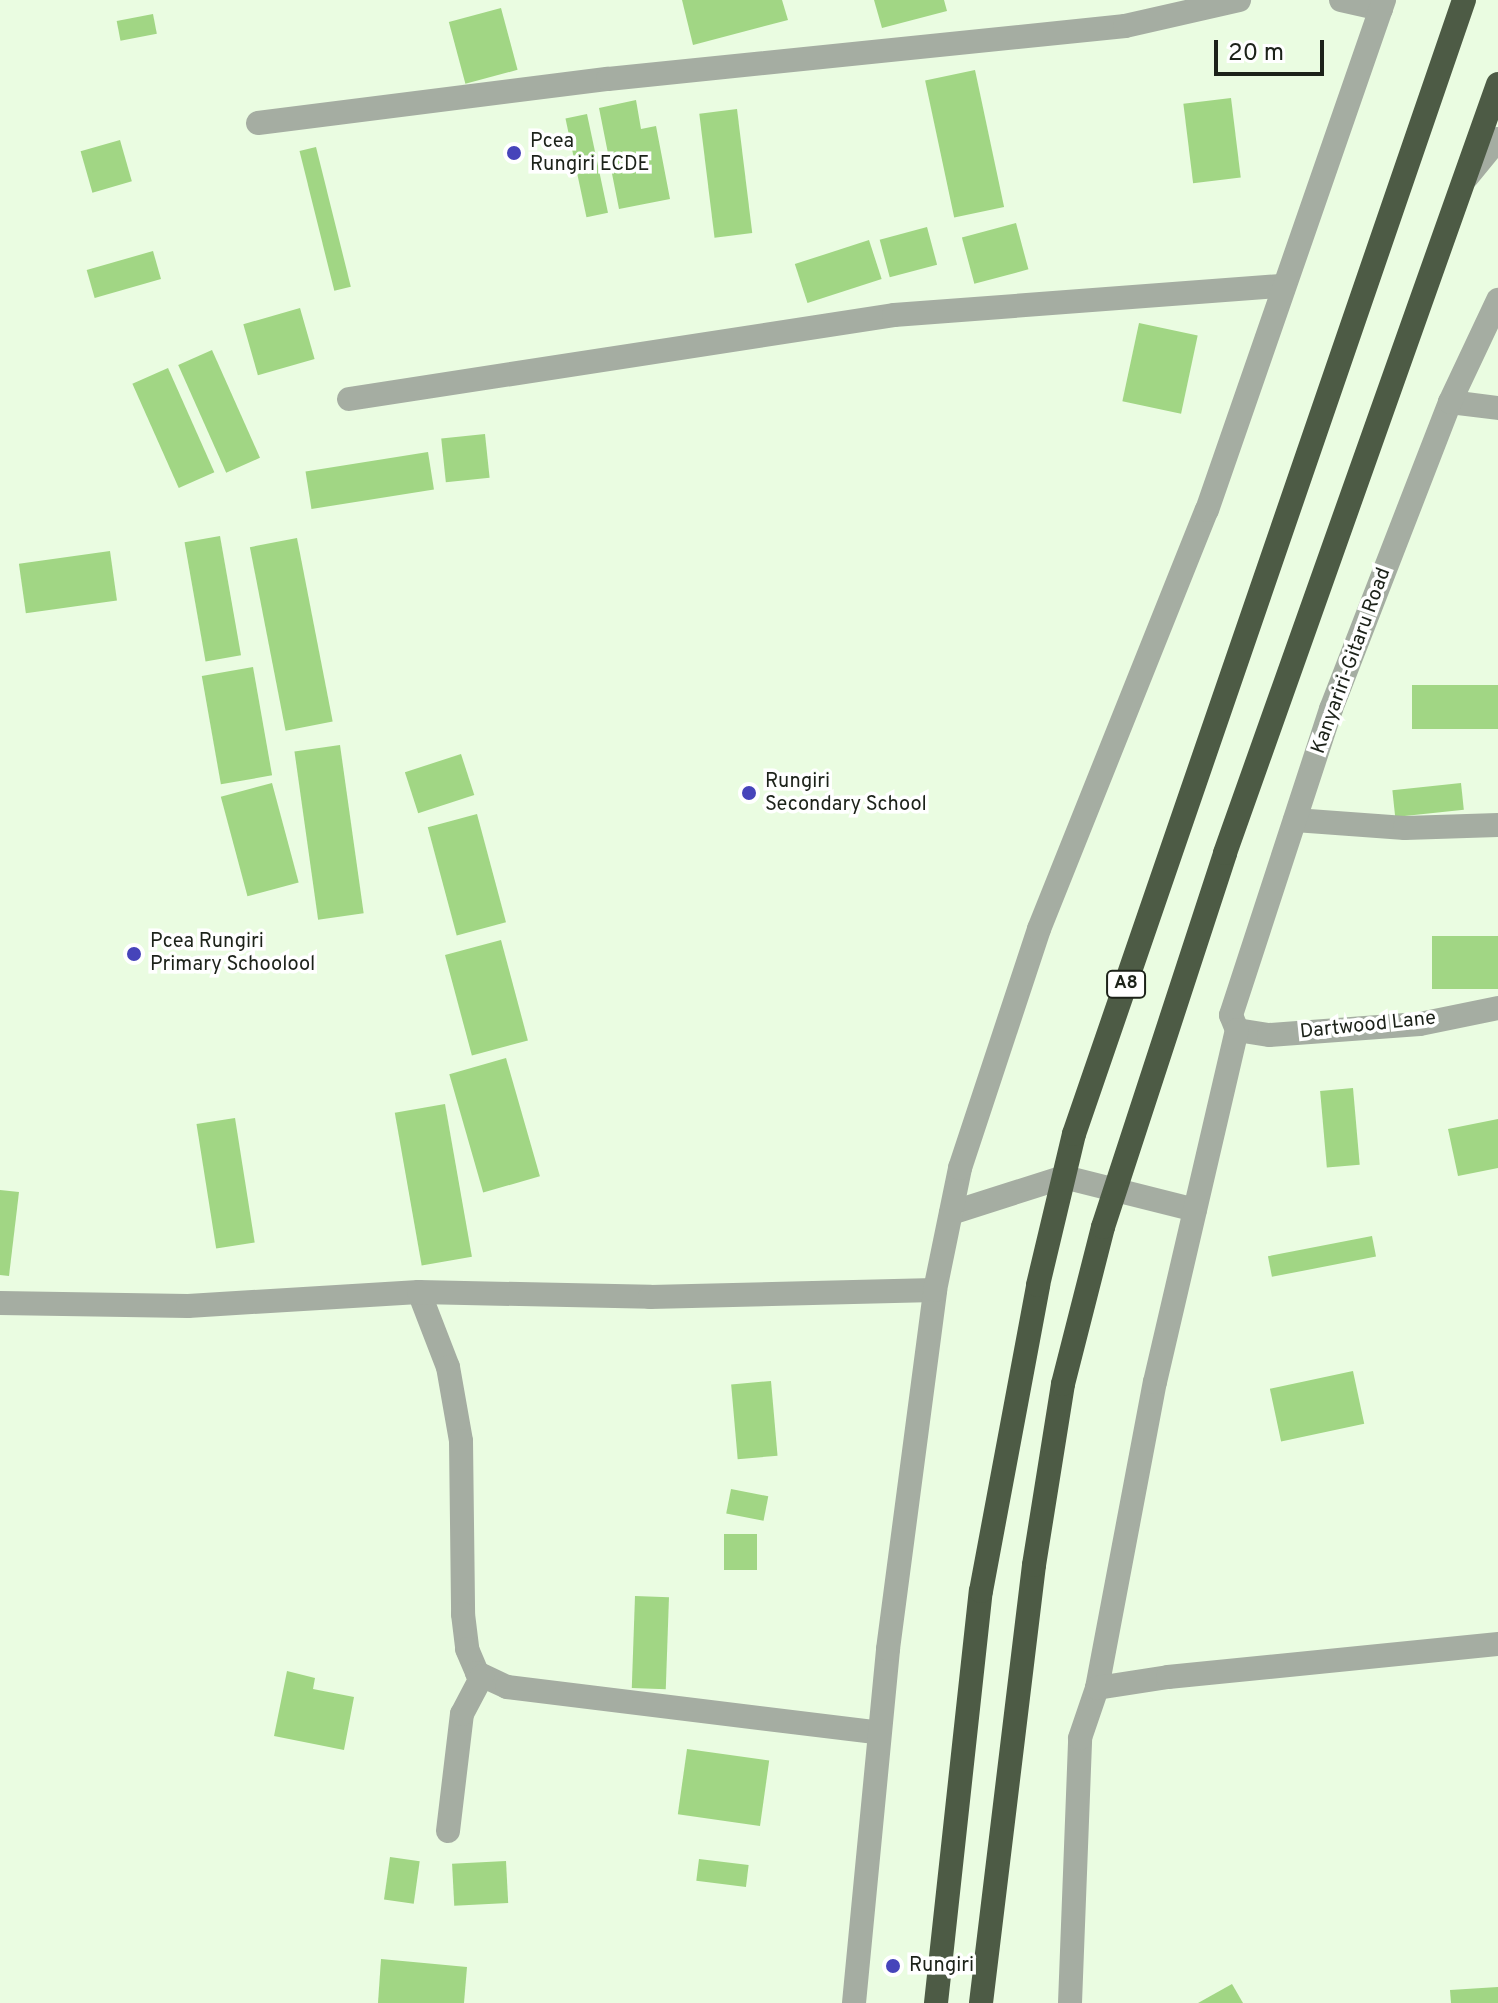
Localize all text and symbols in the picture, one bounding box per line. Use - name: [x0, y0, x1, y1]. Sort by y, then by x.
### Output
- scale bar: [1218, 24, 1328, 74]
- text: 20 m: [1228, 39, 1284, 69]
- place label: Pcea Rungiri ECDE: [530, 130, 649, 177]
- marker: Pcea Rungiri ECDE: [505, 144, 523, 162]
- street label: Kanyariri-Gitaru Road: [1307, 565, 1397, 757]
- place label: Rungiri Secondary School: [765, 770, 927, 817]
- marker: Rungiri Secondary School: [740, 784, 758, 802]
- place label: Pcea Rungiri Primary Schoolool: [150, 930, 315, 977]
- marker: Pcea Rungiri Primary Schoolool: [125, 945, 143, 963]
- road number: A8: [1106, 970, 1146, 998]
- street label: Dartwood Lane: [1299, 1007, 1437, 1045]
- place label: Rungiri: [909, 1954, 974, 1978]
- marker: Rungiri: [884, 1957, 902, 1975]

